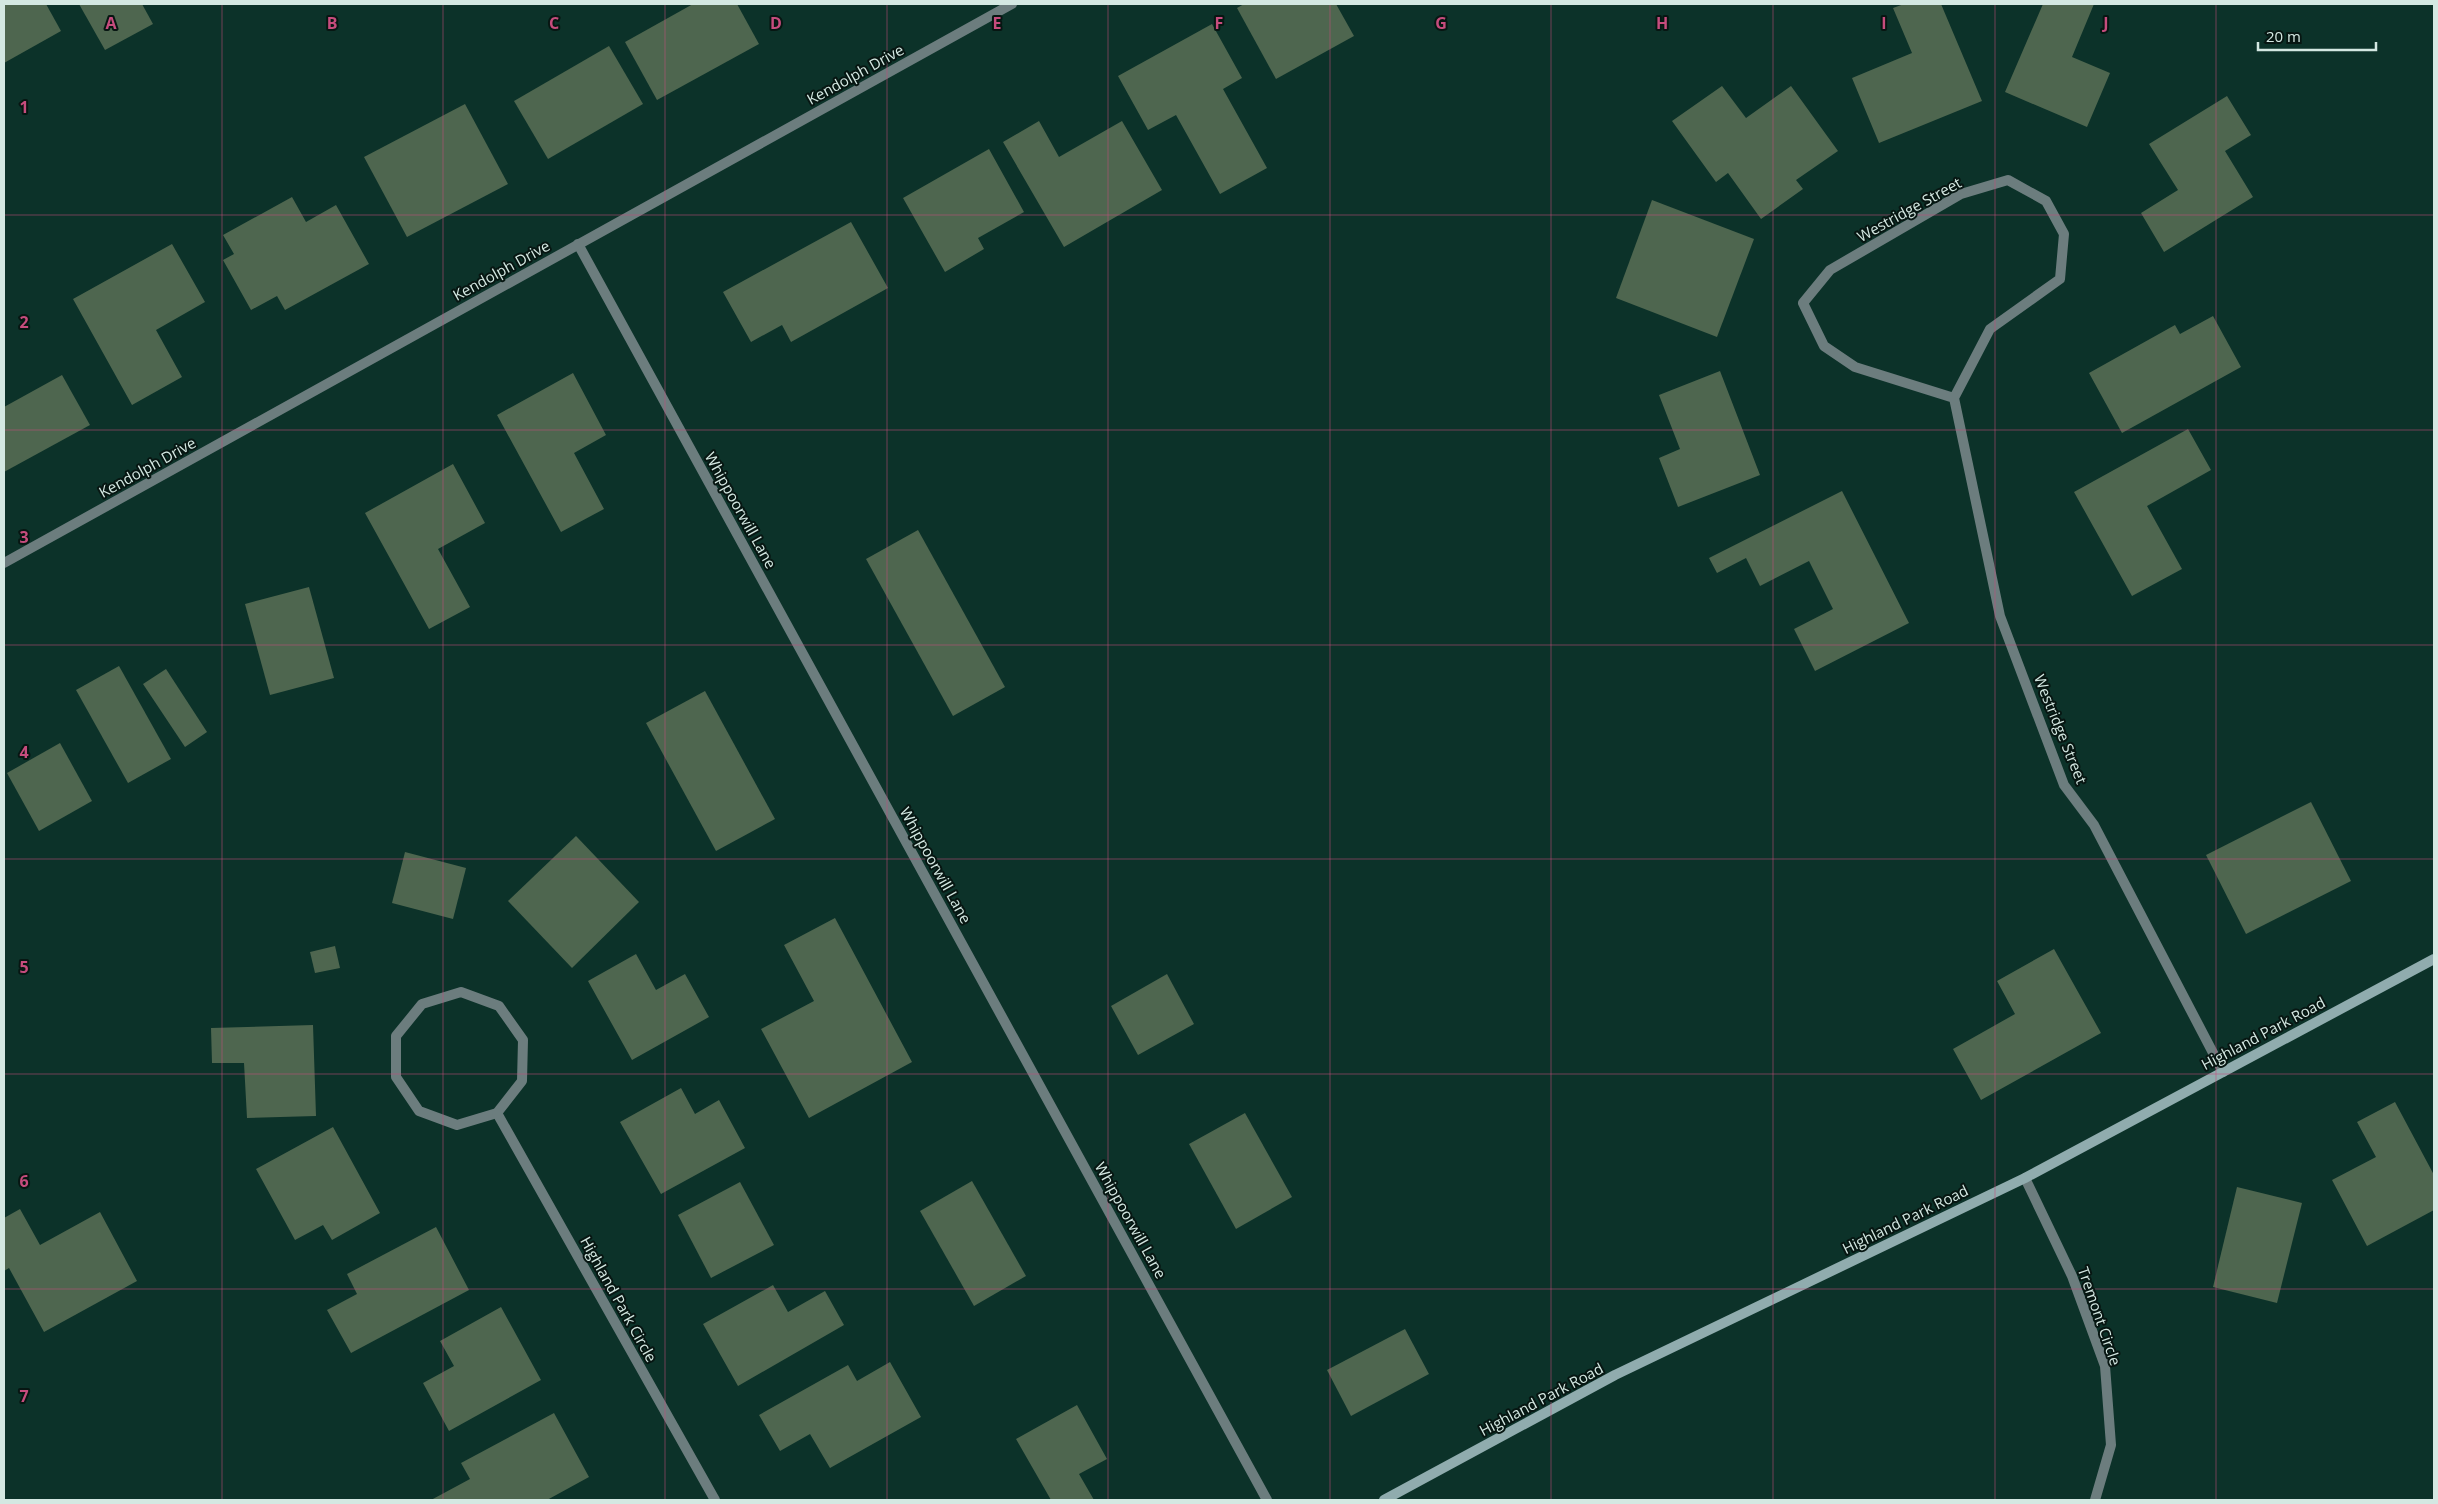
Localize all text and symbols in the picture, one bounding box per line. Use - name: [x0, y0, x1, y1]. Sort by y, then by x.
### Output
- text: A: [105, 12, 117, 34]
- text: B: [327, 12, 337, 34]
- text: C: [549, 12, 559, 34]
- text: D: [770, 12, 782, 34]
- text: E: [993, 12, 1002, 34]
- text: F: [1215, 12, 1223, 34]
- text: G: [1435, 12, 1447, 34]
- text: H: [1656, 12, 1668, 34]
- text: I: [1881, 12, 1887, 34]
- text: J: [2101, 12, 2109, 34]
- scale bar: [2258, 20, 2376, 52]
- text: 20 m: [2266, 26, 2301, 46]
- street label: Kendolph Drive: [803, 39, 907, 109]
- text: 1: [19, 96, 29, 118]
- street label: Westridge Street: [1853, 172, 1965, 246]
- street label: Kendolph Drive: [449, 235, 553, 305]
- text: 2: [19, 311, 29, 333]
- street label: Kendolph Drive: [95, 432, 199, 502]
- street label: Whippoorwill Lane: [701, 448, 781, 572]
- text: 3: [19, 526, 29, 548]
- street label: Westridge Street: [2030, 671, 2092, 787]
- text: 4: [19, 741, 29, 763]
- street label: Whippoorwill Lane: [896, 803, 976, 927]
- text: 5: [19, 956, 29, 978]
- street label: Highland Park Road: [2198, 992, 2328, 1074]
- street label: Whippoorwill Lane: [1091, 1158, 1171, 1282]
- text: 6: [19, 1170, 29, 1192]
- street label: Highland Park Road: [1839, 1180, 1971, 1258]
- street label: Highland Park Circle: [576, 1233, 662, 1365]
- street label: Tremont Circle: [2074, 1264, 2126, 1368]
- street label: Highland Park Road: [1476, 1358, 1606, 1440]
- text: 7: [19, 1385, 29, 1407]

